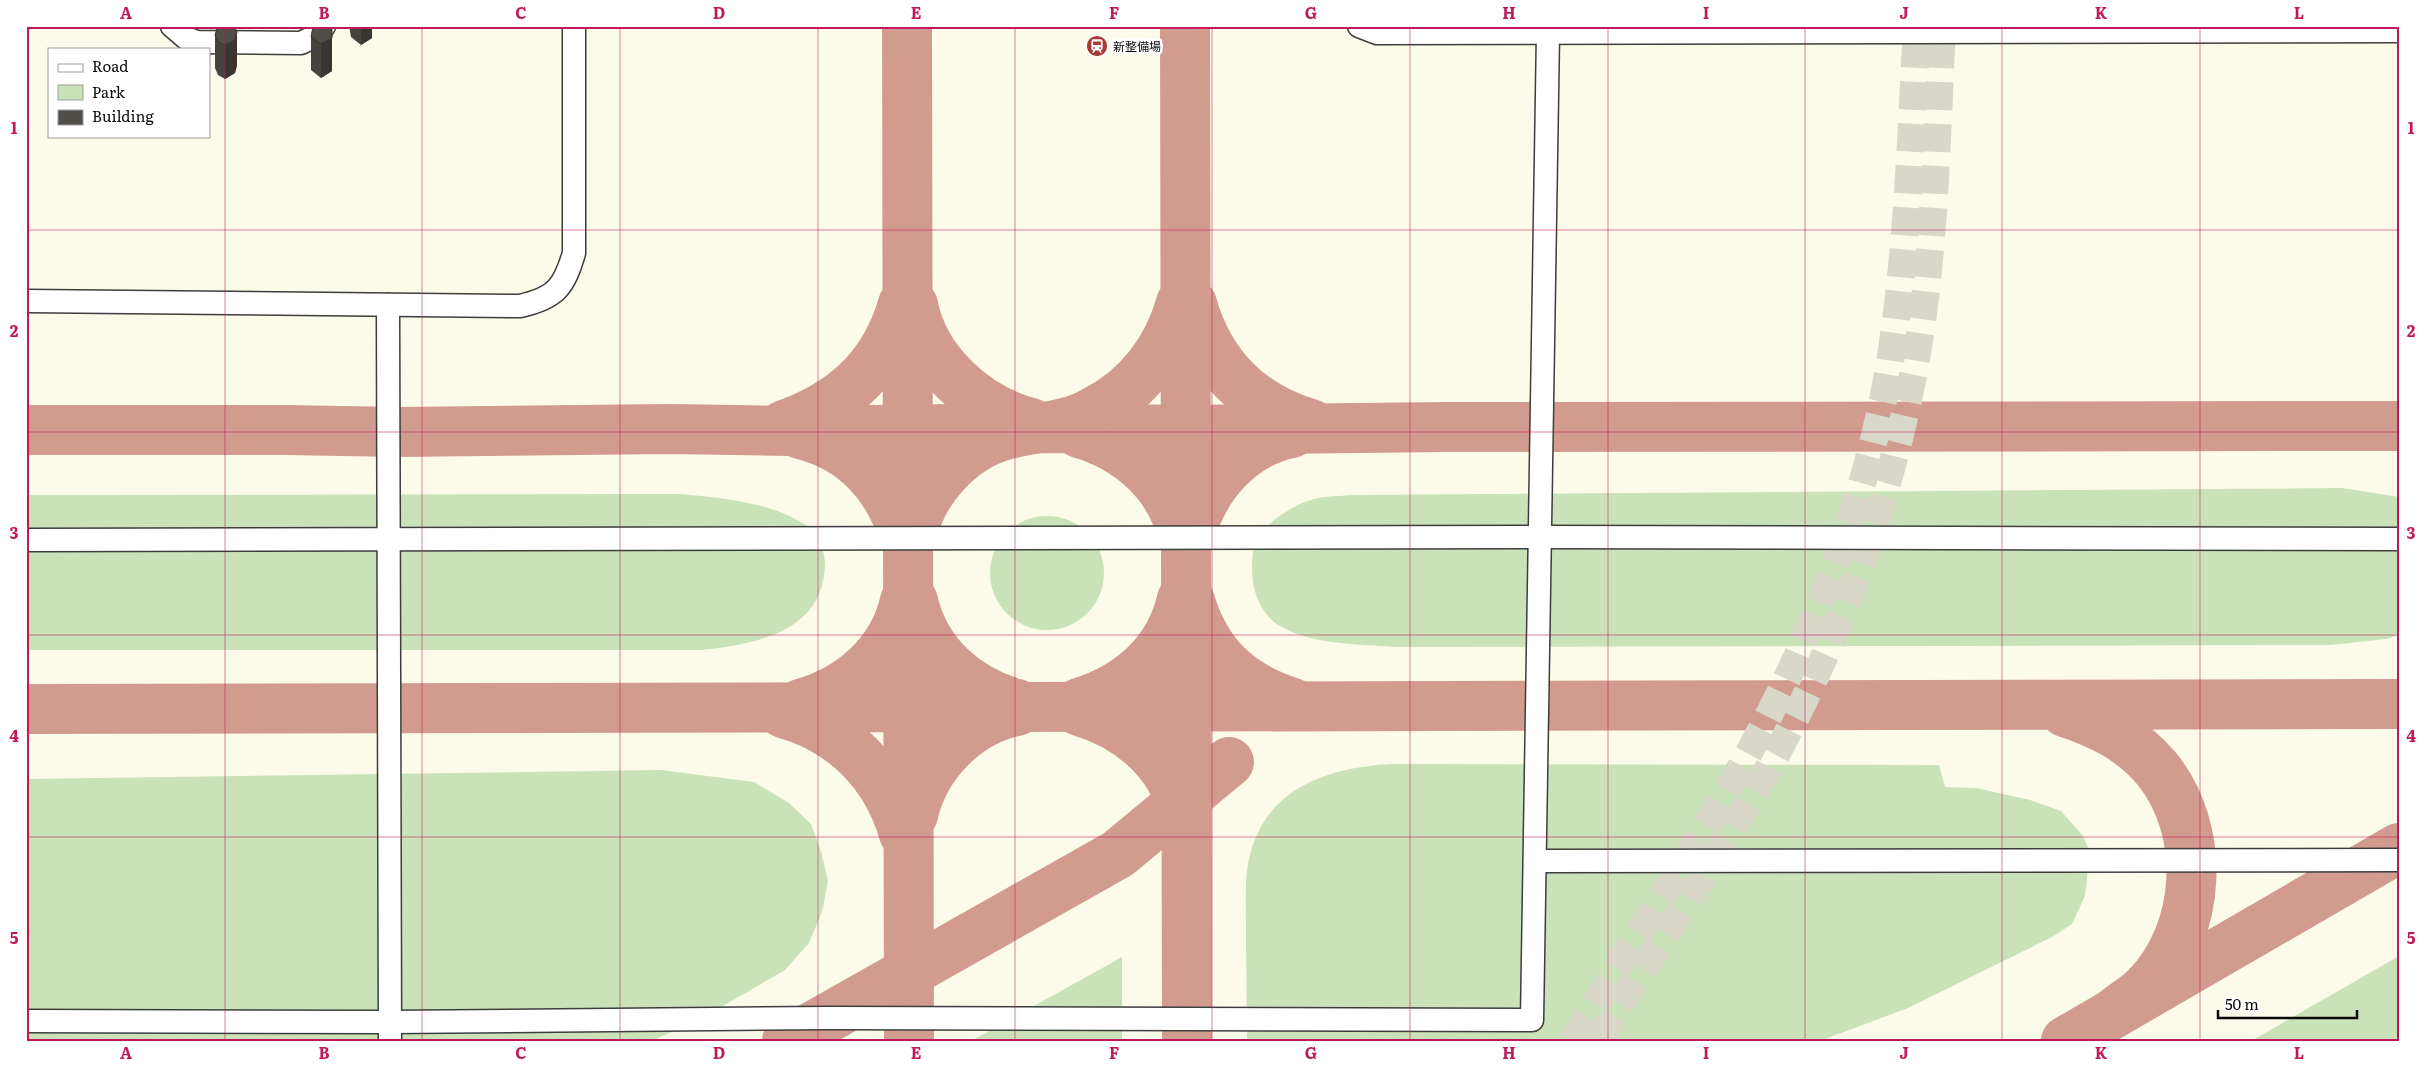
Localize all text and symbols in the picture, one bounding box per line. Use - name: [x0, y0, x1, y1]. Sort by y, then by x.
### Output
- text: A: [120, 0, 132, 24]
- text: B: [318, 0, 330, 24]
- text: C: [515, 0, 527, 24]
- text: D: [713, 0, 725, 24]
- text: E: [911, 0, 922, 24]
- text: F: [1109, 0, 1119, 24]
- text: G: [1305, 0, 1317, 24]
- text: H: [1502, 0, 1516, 24]
- text: I: [1703, 0, 1709, 24]
- text: J: [1899, 0, 1909, 24]
- text: K: [2095, 0, 2108, 24]
- text: L: [2294, 0, 2304, 24]
- station icon: 新整備場: [1085, 34, 1109, 58]
- place label: 新整備場: [1113, 37, 1161, 55]
- legend: [48, 48, 210, 138]
- text: Road: [92, 54, 128, 77]
- text: Park: [92, 80, 126, 103]
- text: Building: [92, 104, 154, 127]
- text: 1: [11, 115, 18, 139]
- text: 1: [2408, 115, 2415, 139]
- text: 2: [10, 318, 19, 342]
- text: 2: [2407, 318, 2416, 342]
- text: 3: [10, 520, 19, 544]
- text: 3: [2407, 520, 2416, 544]
- text: 4: [9, 723, 19, 747]
- text: 4: [2406, 723, 2416, 747]
- text: 5: [10, 925, 19, 949]
- text: 5: [2407, 925, 2416, 949]
- scale bar: [2218, 987, 2356, 1019]
- text: 50 m: [2225, 992, 2259, 1015]
- text: A: [120, 1040, 132, 1064]
- text: B: [318, 1040, 330, 1064]
- text: C: [515, 1040, 527, 1064]
- text: D: [713, 1040, 725, 1064]
- text: E: [911, 1040, 922, 1064]
- text: F: [1109, 1040, 1119, 1064]
- text: G: [1305, 1040, 1317, 1064]
- text: H: [1502, 1040, 1516, 1064]
- text: I: [1703, 1040, 1709, 1064]
- text: J: [1899, 1040, 1909, 1064]
- text: K: [2095, 1040, 2108, 1064]
- text: L: [2294, 1040, 2304, 1064]

